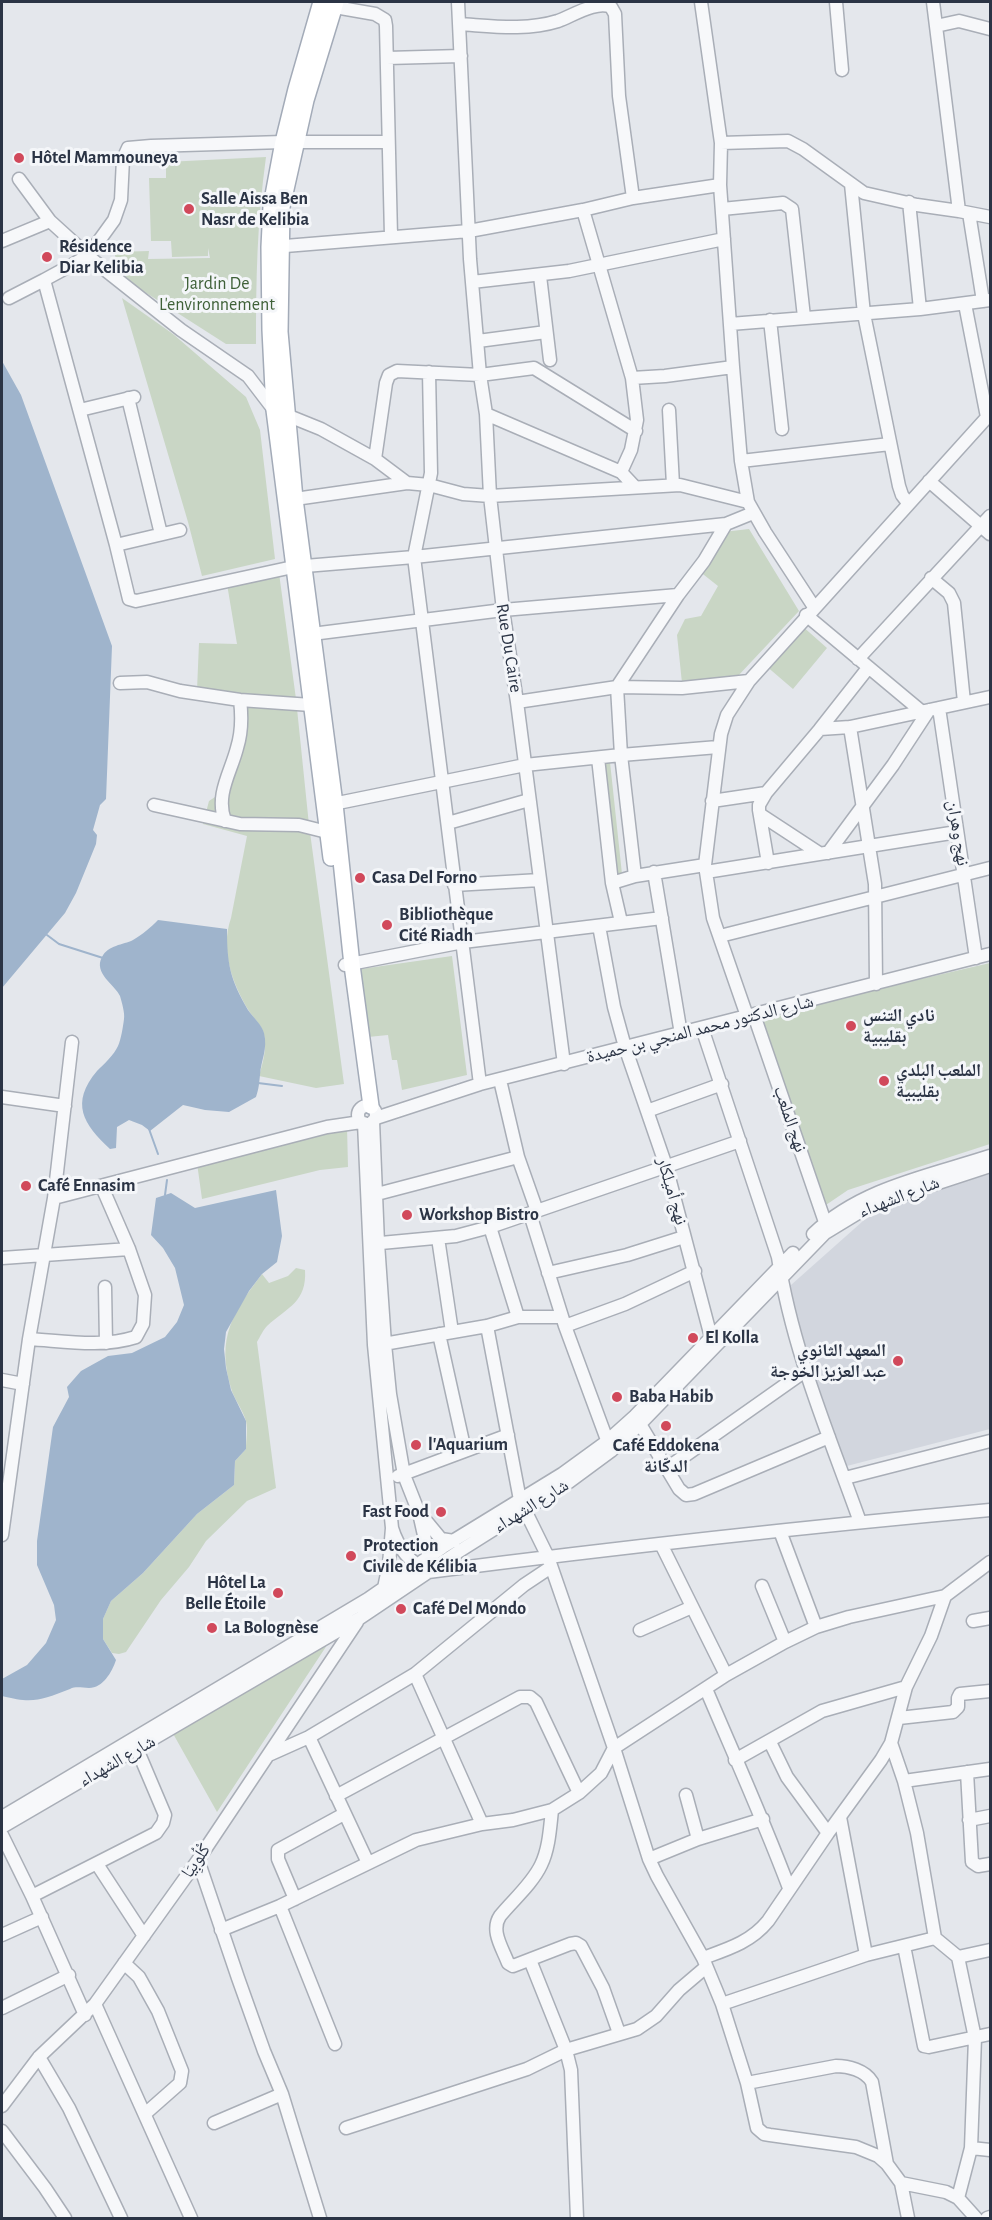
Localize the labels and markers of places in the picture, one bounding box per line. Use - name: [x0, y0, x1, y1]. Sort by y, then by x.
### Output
- place label: Hôtel Mammouneya: [31, 147, 178, 169]
- marker: Hôtel Mammouneya: [12, 151, 26, 165]
- place label: Salle Aissa Ben Nasr de Kelibia: [201, 188, 309, 230]
- marker: Salle Aissa Ben Nasr de Kelibia: [182, 202, 196, 216]
- place label: Résidence Diar Kelibia: [59, 236, 144, 278]
- marker: Résidence Diar Kelibia: [40, 250, 54, 264]
- place label: Casa Del Forno: [372, 867, 477, 889]
- marker: Casa Del Forno: [353, 871, 367, 885]
- place label: Bibliothèque Cité Riadh: [399, 904, 493, 946]
- marker: Bibliothèque Cité Riadh: [380, 918, 394, 932]
- place label: نادي التنس بقليبية: [863, 1005, 935, 1048]
- marker: نادي التنس بقليبية: [844, 1019, 858, 1033]
- place label: الملعب البلدي بقليبية: [896, 1060, 981, 1102]
- marker: الملعب البلدي بقليبية: [877, 1074, 891, 1088]
- place label: Café Ennasim: [38, 1175, 135, 1197]
- marker: Café Ennasim: [19, 1179, 33, 1193]
- place label: Workshop Bistro: [419, 1204, 539, 1226]
- marker: Workshop Bistro: [400, 1208, 414, 1222]
- place label: El Kolla: [705, 1327, 759, 1349]
- marker: El Kolla: [686, 1331, 700, 1345]
- place label: المعهد الثانوي عبد العزيز الخوجة: [770, 1340, 886, 1382]
- marker: المعهد الثانوي عبد العزيز الخوجة: [891, 1354, 905, 1368]
- place label: Baba Habib: [629, 1386, 713, 1408]
- marker: Baba Habib: [610, 1390, 624, 1404]
- marker: Café Eddokena الدكّانة: [659, 1419, 673, 1433]
- place label: l'Aquarium: [428, 1434, 508, 1456]
- place label: Café Eddokena الدكّانة: [613, 1435, 719, 1478]
- marker: l'Aquarium: [409, 1438, 423, 1452]
- place label: Fast Food: [362, 1501, 429, 1523]
- marker: Fast Food: [434, 1505, 448, 1519]
- place label: Protection Civile de Kélibia: [363, 1535, 477, 1578]
- marker: Protection Civile de Kélibia: [344, 1549, 358, 1563]
- place label: Hôtel La Belle Étoile: [185, 1572, 266, 1614]
- marker: Hôtel La Belle Étoile: [271, 1586, 285, 1600]
- place label: Café Del Mondo: [413, 1598, 526, 1620]
- marker: Café Del Mondo: [394, 1602, 408, 1616]
- place label: La Bolognèse: [224, 1617, 318, 1639]
- marker: La Bolognèse: [205, 1621, 219, 1635]

